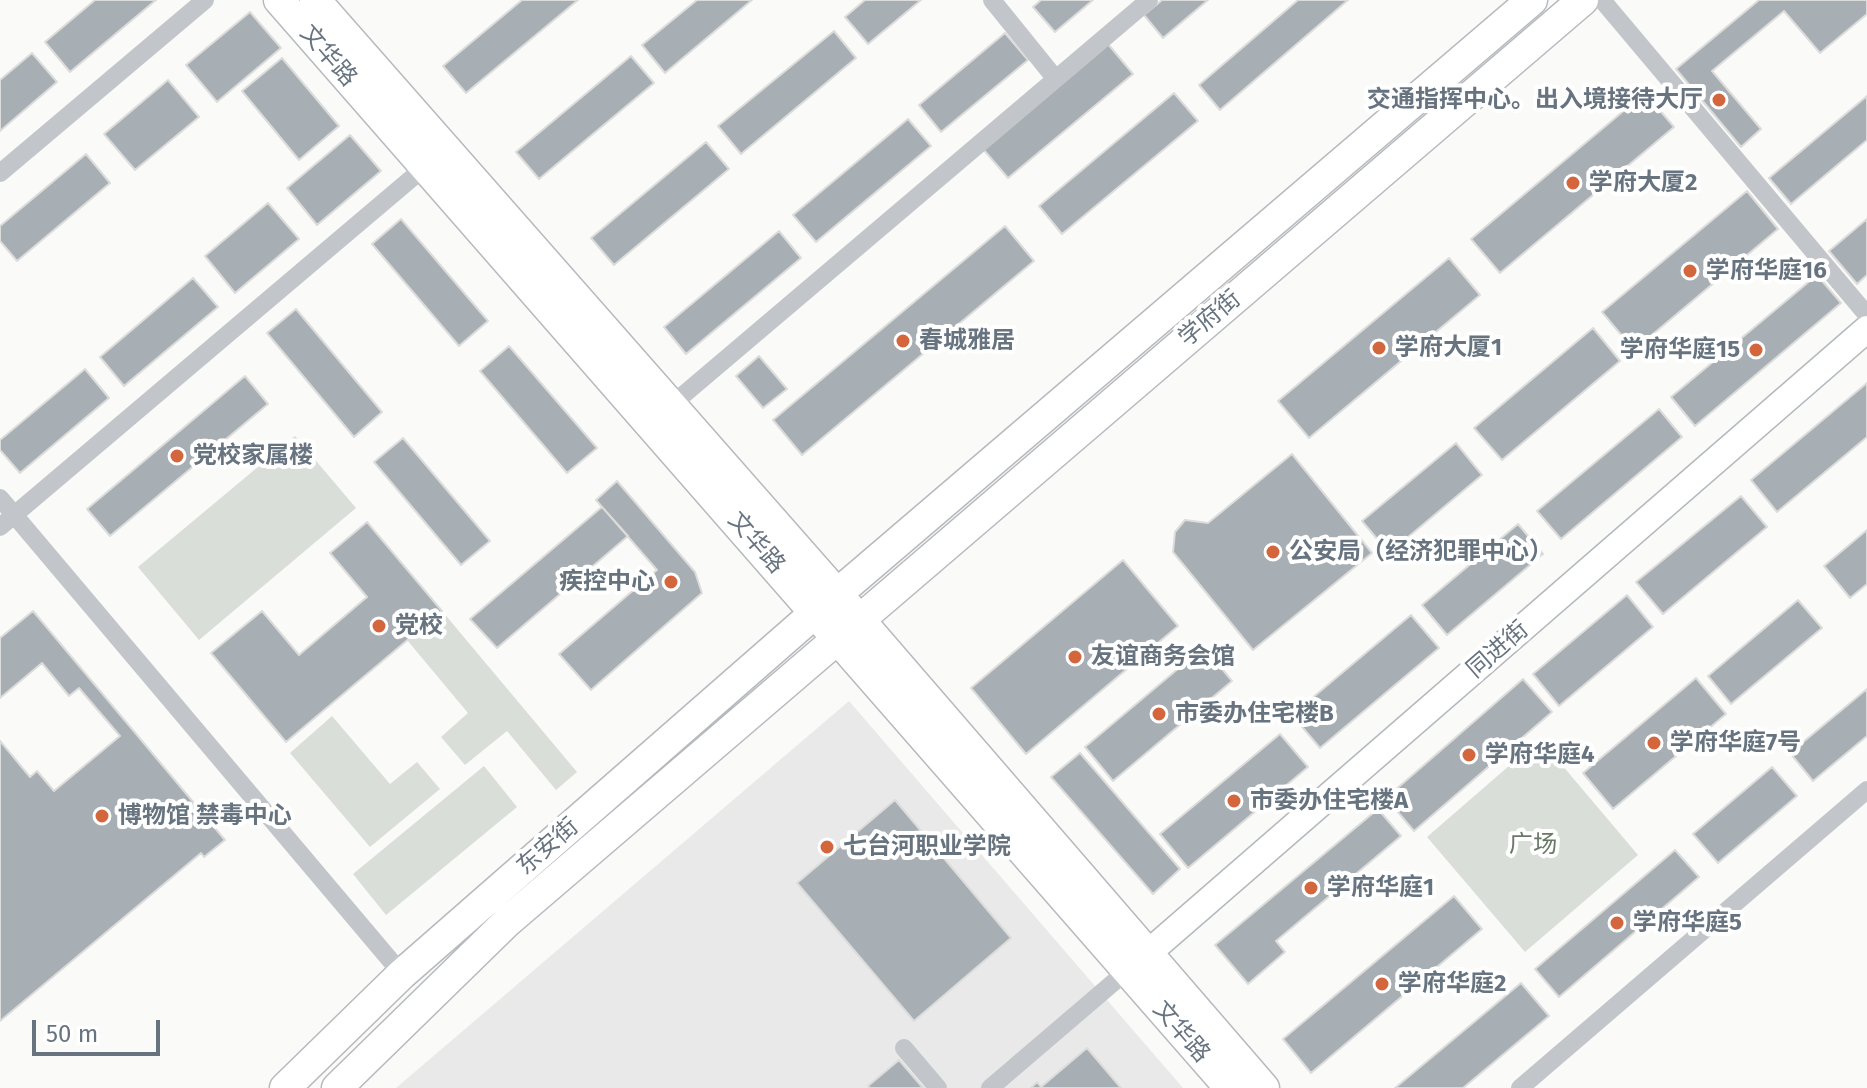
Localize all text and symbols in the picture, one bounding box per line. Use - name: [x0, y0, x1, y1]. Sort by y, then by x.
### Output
- street label: 文华路: [294, 19, 362, 93]
- place label: 交通指挥中心。出入境接待大厅: [1367, 86, 1703, 114]
- marker: 交通指挥中心。出入境接待大厅: [1710, 91, 1728, 109]
- place label: 学府大厦2: [1589, 169, 1697, 197]
- marker: 学府大厦2: [1564, 174, 1582, 192]
- place label: 学府华庭16: [1706, 257, 1827, 285]
- marker: 学府华庭16: [1681, 262, 1699, 280]
- street label: 学府街: [1173, 285, 1247, 353]
- place label: 春城雅居: [919, 327, 1015, 355]
- marker: 春城雅居: [894, 332, 912, 350]
- place label: 学府大厦1: [1395, 334, 1502, 362]
- place label: 学府华庭15: [1620, 336, 1740, 364]
- marker: 学府大厦1: [1370, 339, 1388, 357]
- marker: 学府华庭15: [1747, 341, 1765, 359]
- place label: 党校家属楼: [193, 442, 313, 470]
- marker: 党校家属楼: [168, 447, 186, 465]
- street label: 文华路: [722, 506, 790, 580]
- place label: 公安局（经济犯罪中心）: [1289, 538, 1553, 566]
- marker: 公安局（经济犯罪中心）: [1264, 543, 1282, 561]
- place label: 疾控中心: [559, 568, 655, 596]
- marker: 疾控中心: [662, 573, 680, 591]
- place label: 党校: [395, 612, 443, 640]
- street label: 同进街: [1461, 616, 1535, 684]
- marker: 党校: [370, 617, 388, 635]
- place label: 友谊商务会馆: [1091, 643, 1235, 671]
- marker: 友谊商务会馆: [1066, 648, 1084, 666]
- place label: 市委办住宅楼B: [1175, 700, 1334, 728]
- marker: 市委办住宅楼B: [1150, 705, 1168, 723]
- place label: 学府华庭7号: [1670, 729, 1801, 757]
- marker: 学府华庭7号: [1645, 734, 1663, 752]
- place label: 学府华庭4: [1485, 741, 1595, 769]
- marker: 学府华庭4: [1460, 746, 1478, 764]
- place label: 市委办住宅楼A: [1250, 787, 1408, 815]
- marker: 市委办住宅楼A: [1225, 792, 1243, 810]
- place label: 博物馆 禁毒中心: [118, 802, 292, 830]
- marker: 博物馆 禁毒中心: [93, 807, 111, 825]
- street label: 东安街: [511, 813, 585, 881]
- park label: 广场: [1509, 831, 1557, 859]
- place label: 七台河职业学院: [843, 833, 1011, 861]
- marker: 七台河职业学院: [818, 838, 836, 856]
- place label: 学府华庭1: [1327, 874, 1434, 902]
- marker: 学府华庭1: [1302, 879, 1320, 897]
- place label: 学府华庭5: [1633, 909, 1742, 937]
- marker: 学府华庭5: [1608, 914, 1626, 932]
- place label: 学府华庭2: [1398, 970, 1506, 998]
- marker: 学府华庭2: [1373, 975, 1391, 993]
- street label: 文华路: [1147, 995, 1215, 1069]
- scale bar: [36, 1004, 164, 1054]
- text: 50 m: [46, 1020, 98, 1048]

